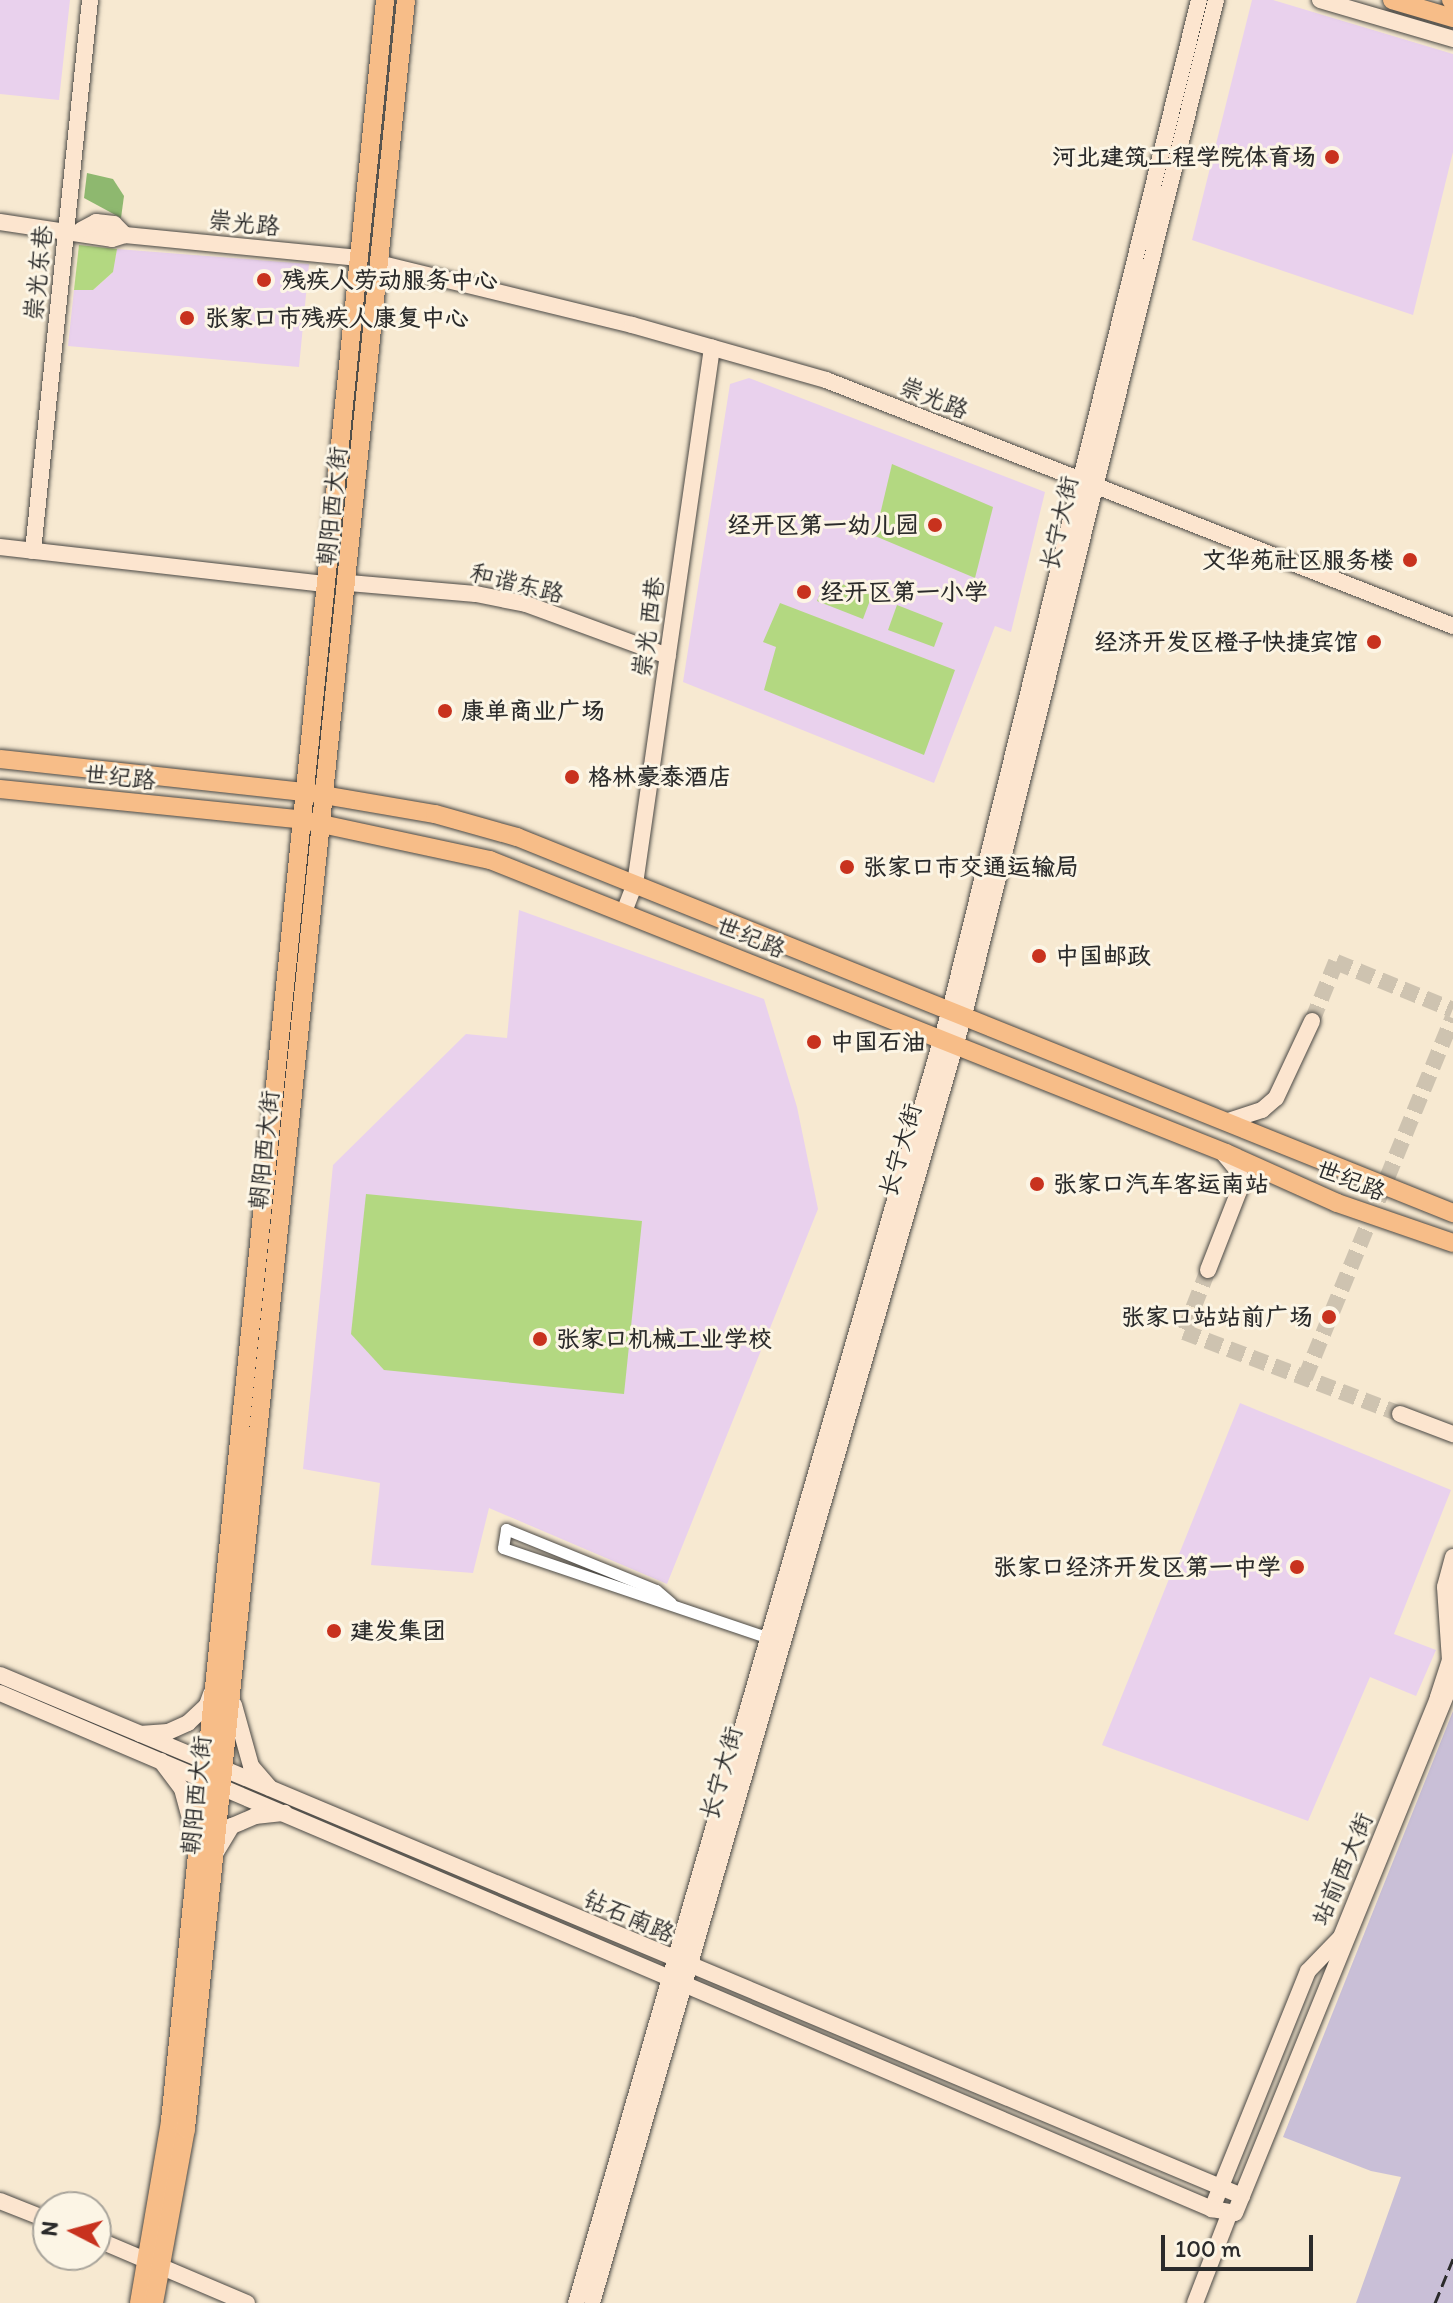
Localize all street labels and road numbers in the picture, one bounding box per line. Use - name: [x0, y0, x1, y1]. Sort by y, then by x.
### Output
- street label: 崇光路: [207, 205, 281, 241]
- street label: 崇光东巷: [19, 224, 57, 322]
- street label: 崇光路: [895, 371, 973, 425]
- street label: 朝阳西大街: [311, 445, 353, 567]
- street label: 长宁大街: [1034, 473, 1084, 573]
- street label: 和谐东路: [467, 557, 567, 609]
- street label: 崇光 西巷: [627, 575, 669, 679]
- street label: 世纪路: [83, 759, 157, 795]
- street label: 世纪路: [712, 910, 790, 964]
- street label: 朝阳西大街: [243, 1089, 285, 1211]
- street label: 长宁大街: [873, 1100, 927, 1200]
- street label: 世纪路: [1312, 1154, 1390, 1206]
- street label: 长宁大街: [694, 1723, 748, 1823]
- street label: 朝阳西大街: [175, 1734, 217, 1856]
- street label: 站前西大街: [1305, 1808, 1379, 1930]
- street label: 钻石南路: [579, 1884, 679, 1948]

